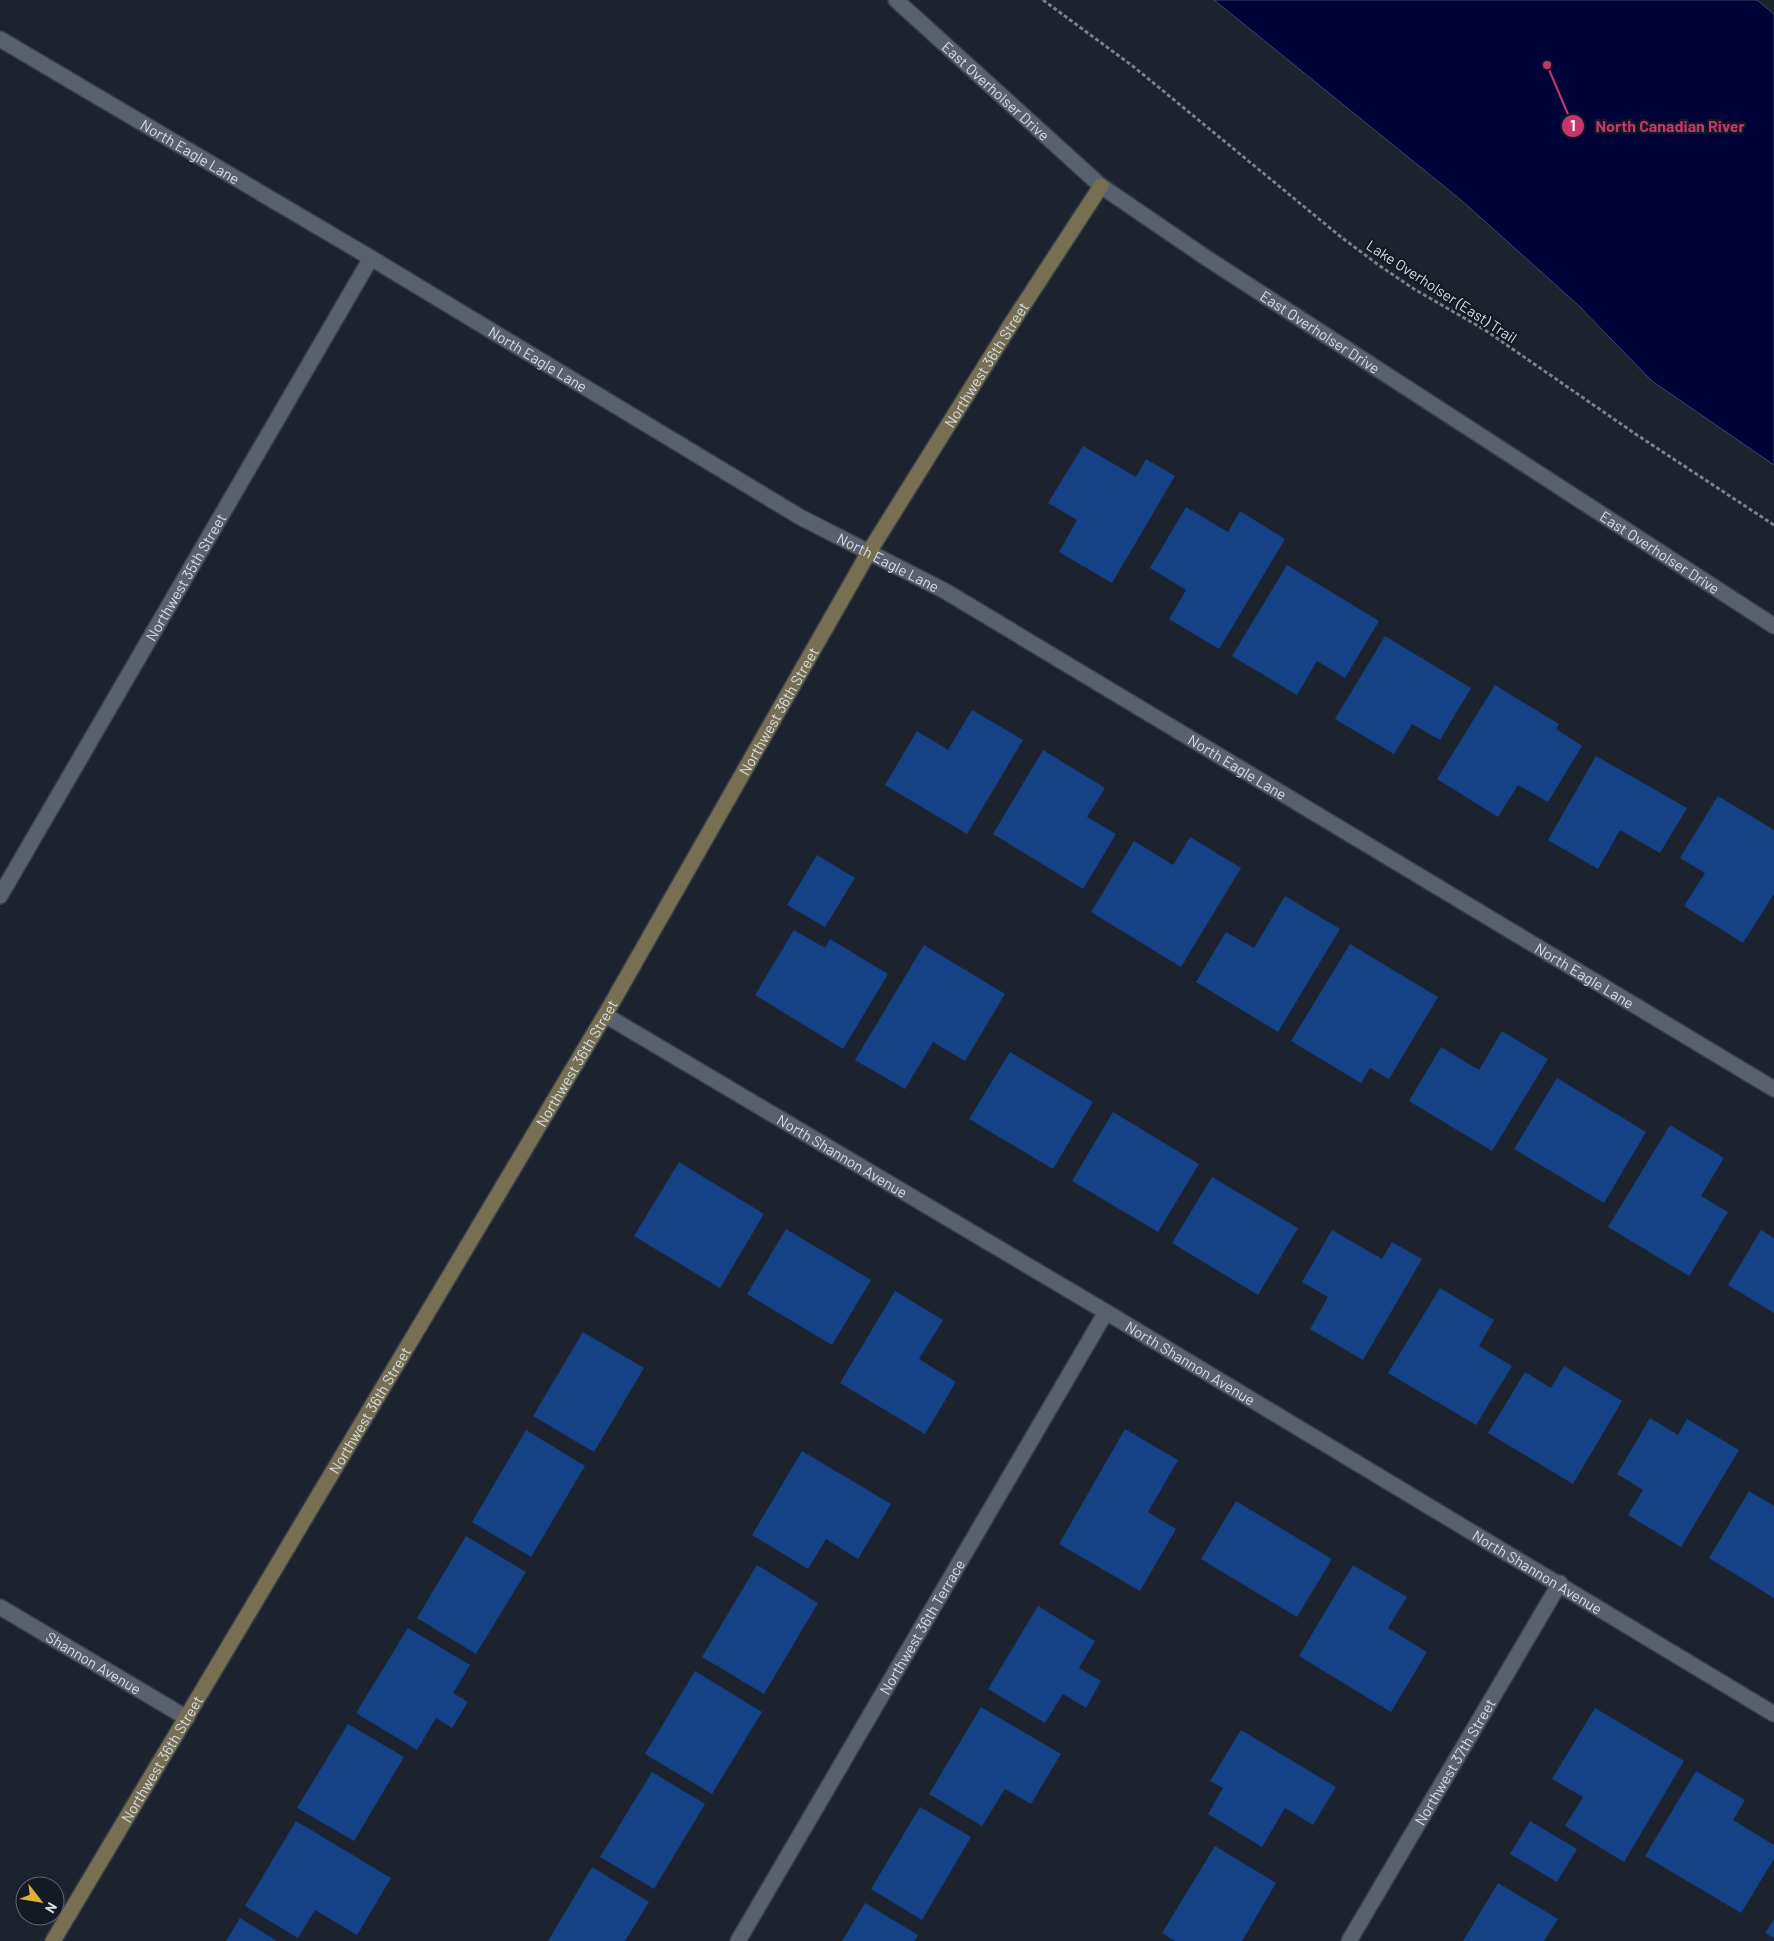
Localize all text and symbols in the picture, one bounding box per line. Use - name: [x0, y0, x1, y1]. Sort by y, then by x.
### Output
- street label: East Overholser Drive: [938, 37, 1053, 144]
- callout: North Canadian River: [1560, 110, 1754, 141]
- street label: North Eagle Lane: [138, 115, 243, 188]
- text: 1: [1570, 116, 1576, 134]
- text: North Canadian River: [1595, 116, 1745, 135]
- street label: Lake Overholser (East) Trail: [1363, 236, 1521, 346]
- street label: East Overholser Drive: [1257, 286, 1383, 377]
- street label: Northwest 36th Street: [940, 298, 1032, 431]
- street label: North Eagle Lane: [485, 322, 591, 396]
- street label: East Overholser Drive: [1597, 507, 1723, 597]
- street label: Northwest 35th Street: [141, 510, 230, 644]
- street label: North Eagle Lane: [834, 529, 942, 596]
- street label: Northwest 36th Street: [735, 644, 822, 778]
- street label: North Eagle Lane: [1185, 730, 1290, 803]
- street label: North Eagle Lane: [1532, 939, 1637, 1012]
- street label: Northwest 36th Street: [532, 996, 621, 1130]
- street label: North Shannon Avenue: [774, 1110, 911, 1201]
- street label: North Shannon Avenue: [1122, 1317, 1259, 1409]
- street label: Northwest 36th Street: [325, 1343, 414, 1477]
- street label: North Shannon Avenue: [1469, 1526, 1606, 1618]
- street label: Northwest 36th Terrace: [875, 1556, 968, 1698]
- street label: Shannon Avenue: [43, 1627, 145, 1698]
- street label: Northwest 36th Street: [117, 1692, 206, 1826]
- street label: Northwest 37th Street: [1410, 1695, 1499, 1828]
- north arrow: [15, 1876, 65, 1926]
- text: N: [42, 1900, 61, 1916]

